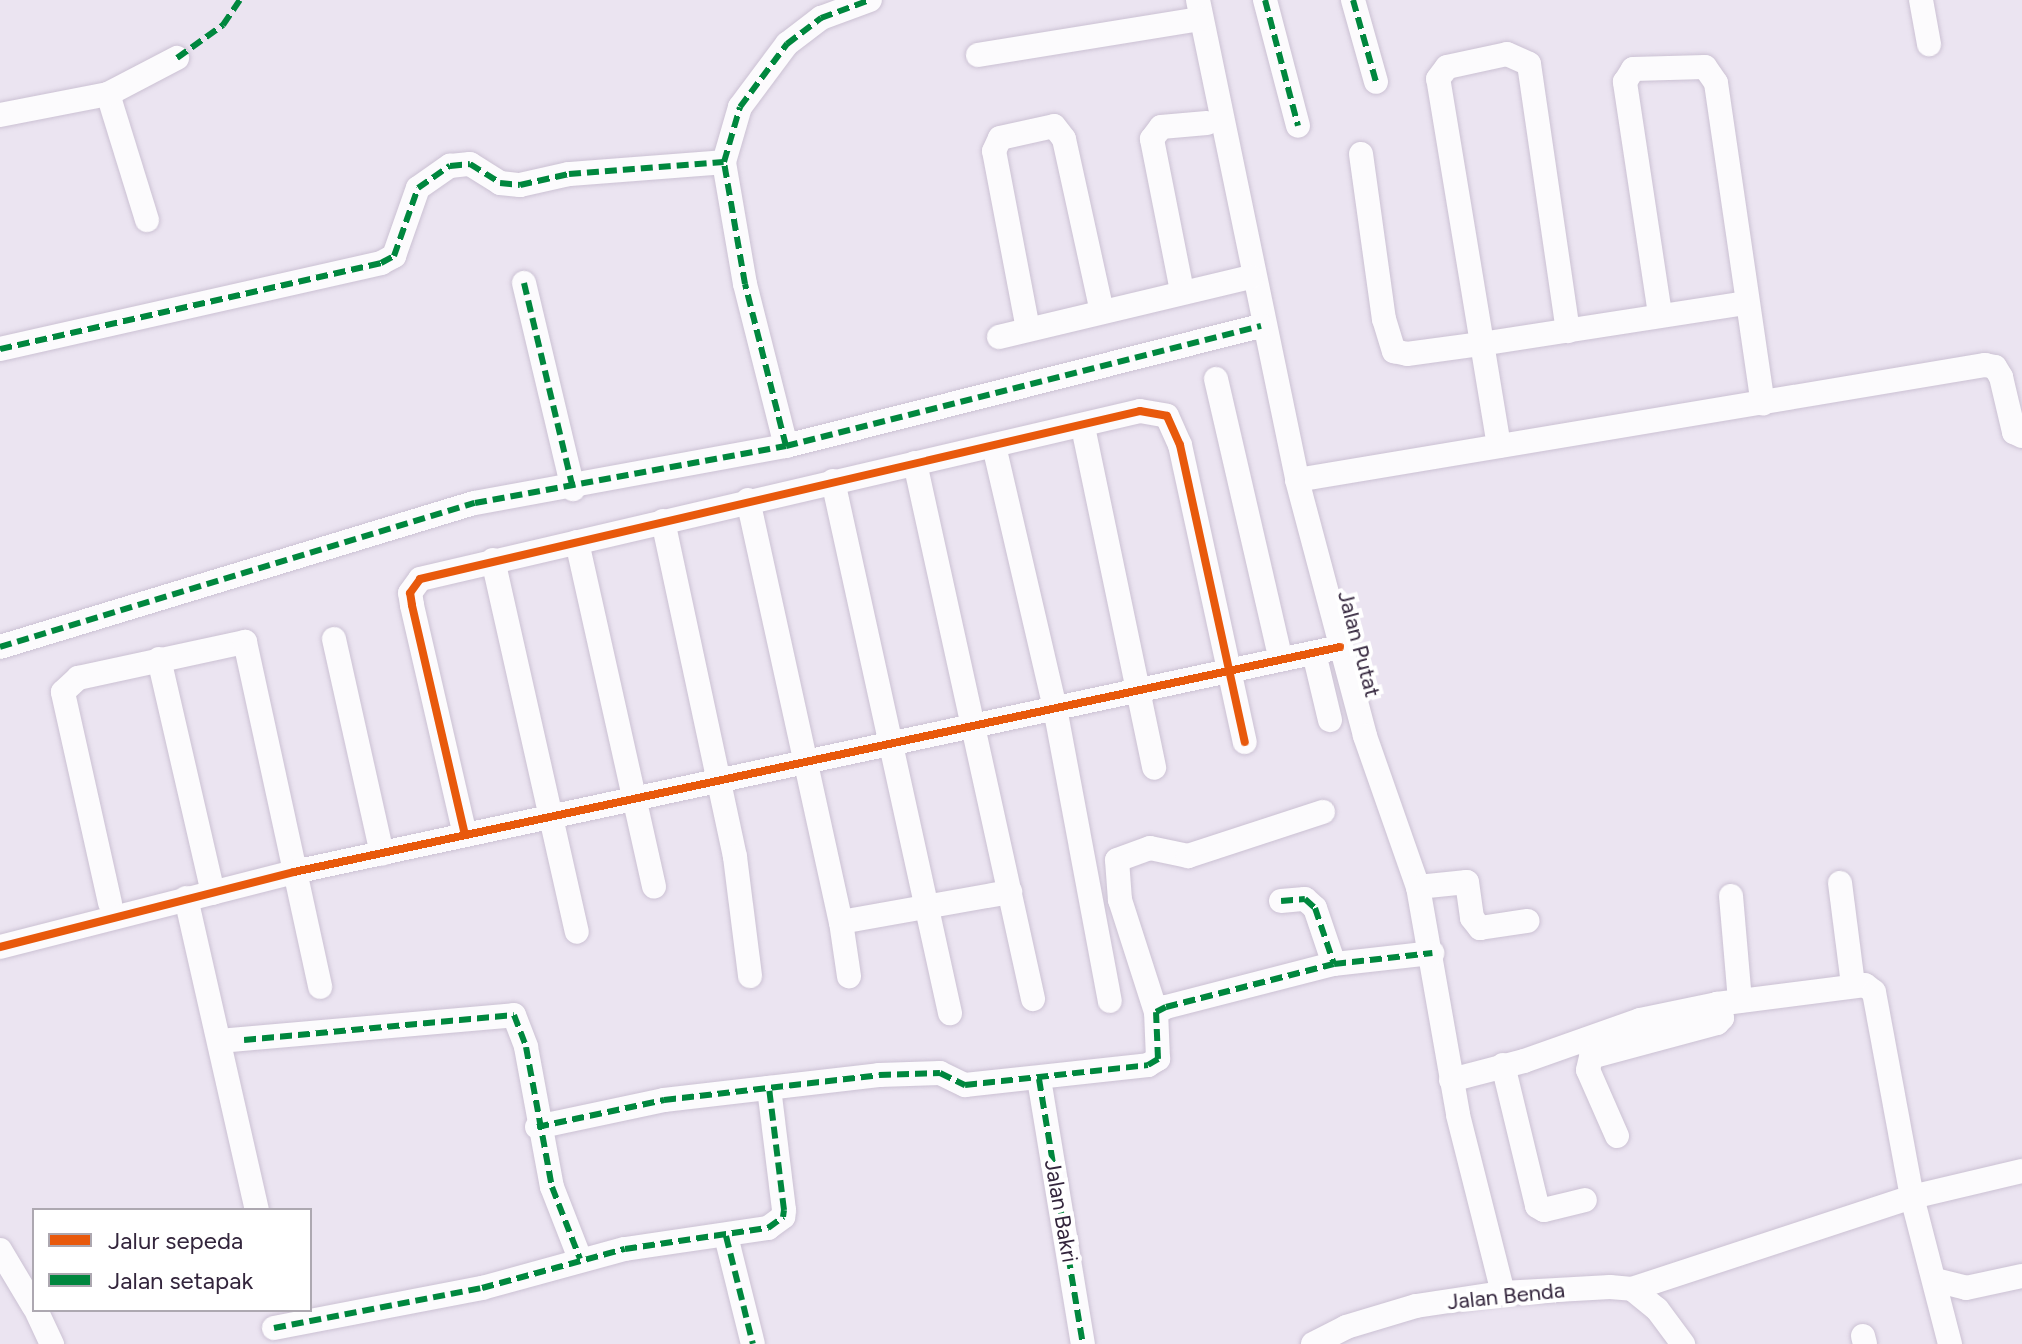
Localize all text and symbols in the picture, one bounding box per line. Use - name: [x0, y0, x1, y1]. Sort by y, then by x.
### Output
- street label: Jalan Putat: [1332, 588, 1386, 700]
- street label: Jalan Bakri: [1039, 1157, 1083, 1265]
- legend: [32, 1208, 312, 1312]
- text: Jalur sepeda: [108, 1226, 243, 1255]
- text: Jalan setapak: [108, 1266, 253, 1295]
- street label: Jalan Benda: [1446, 1277, 1566, 1315]

